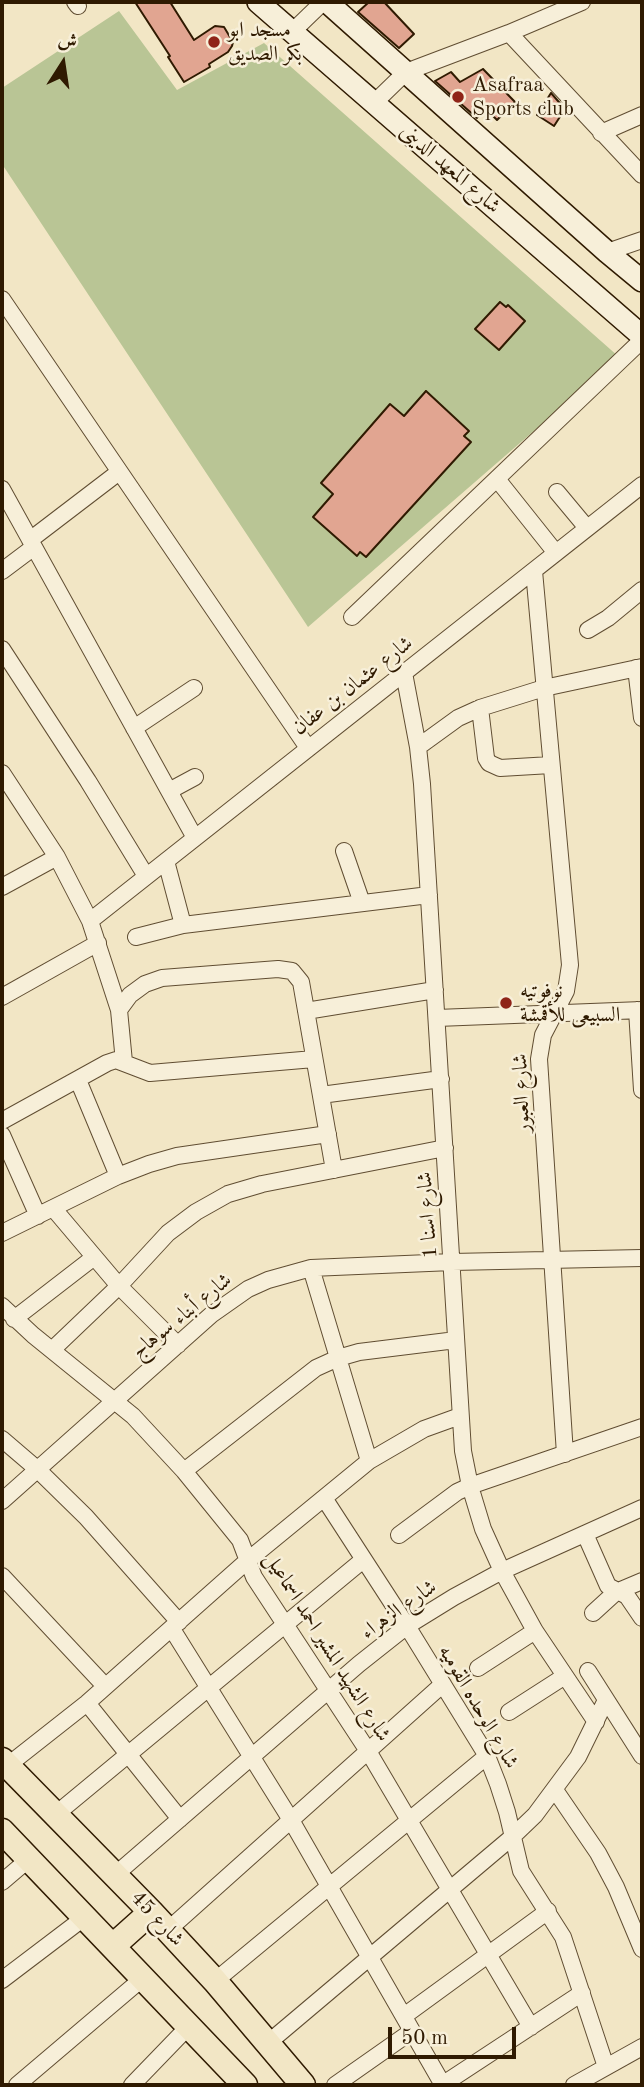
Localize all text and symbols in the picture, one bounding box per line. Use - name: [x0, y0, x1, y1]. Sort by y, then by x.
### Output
- place label: مسجد ابو بكر الصديق: [228, 17, 302, 67]
- north arrow: [28, 28, 98, 98]
- text: ش: [56, 31, 79, 53]
- marker: مسجد ابو بكر الصديق: [206, 34, 222, 50]
- place label: Asafraa Sports club: [472, 72, 574, 122]
- marker: Asafraa Sports club: [450, 89, 466, 105]
- street label: شارع المعهد الدينى: [395, 118, 505, 220]
- street label: شارع عثمان بن عفان: [288, 631, 418, 741]
- place label: نوفوتيه السبيعى للأقمشة: [520, 978, 620, 1028]
- marker: نوفوتيه السبيعى للأقمشة: [498, 995, 514, 1011]
- street label: شارع العبور: [508, 1053, 536, 1133]
- street label: شارع اسنا 1: [412, 1171, 444, 1259]
- street label: شارع أبناء سوهاج: [127, 1268, 237, 1364]
- street label: شارع الشهيد المشير احمد اسماعيل: [258, 1548, 396, 1746]
- street label: شارع الزهراء: [356, 1575, 442, 1645]
- street label: شارع الوحده القوميه: [432, 1641, 524, 1773]
- street label: شارع 45: [125, 1886, 189, 1952]
- scale bar: [392, 2014, 520, 2058]
- text: 50 m: [401, 2028, 448, 2049]

